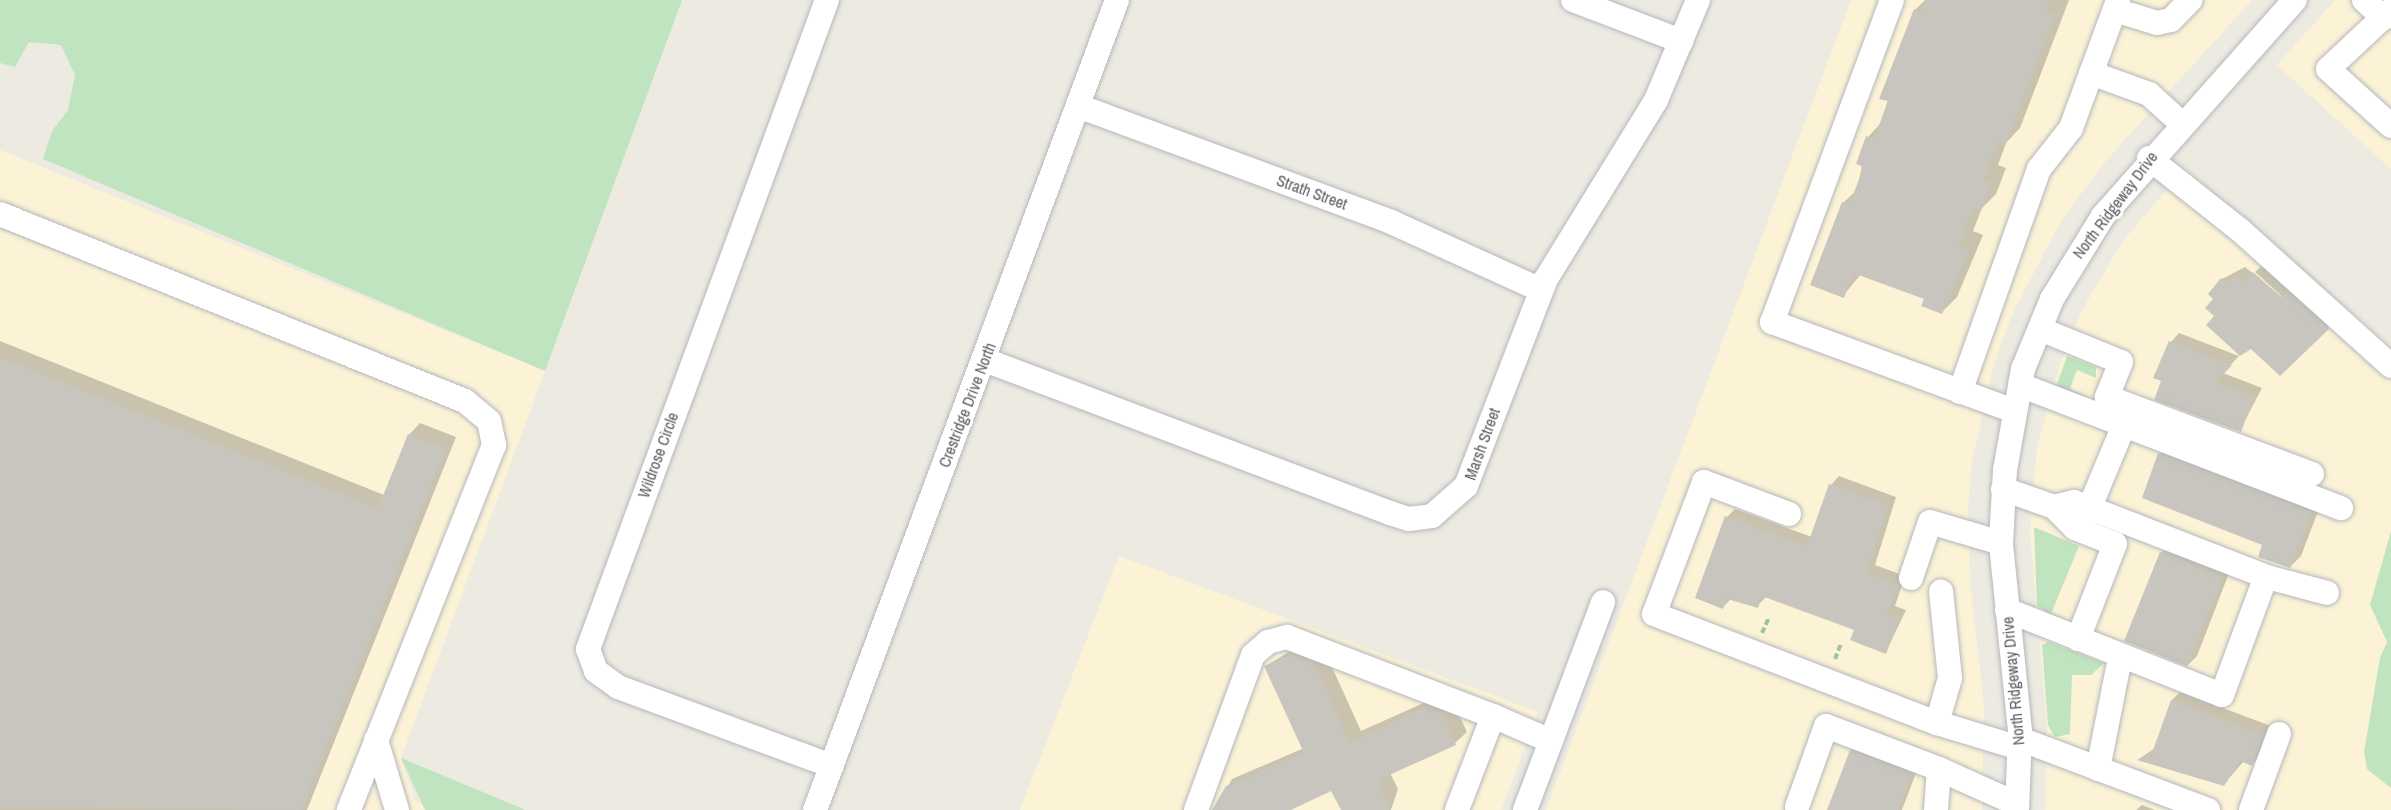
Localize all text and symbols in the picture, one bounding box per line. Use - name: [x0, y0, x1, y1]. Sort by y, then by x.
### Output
- street label: North Ridgeway Drive: [2068, 148, 2162, 262]
- street label: Strath Street: [1274, 170, 1350, 214]
- street label: Crestridge Drive North: [934, 340, 1000, 470]
- street label: Marsh Street: [1460, 405, 1504, 483]
- street label: Wildrose Circle: [634, 410, 682, 500]
- street label: North Ridgeway Drive: [1998, 616, 2028, 746]

